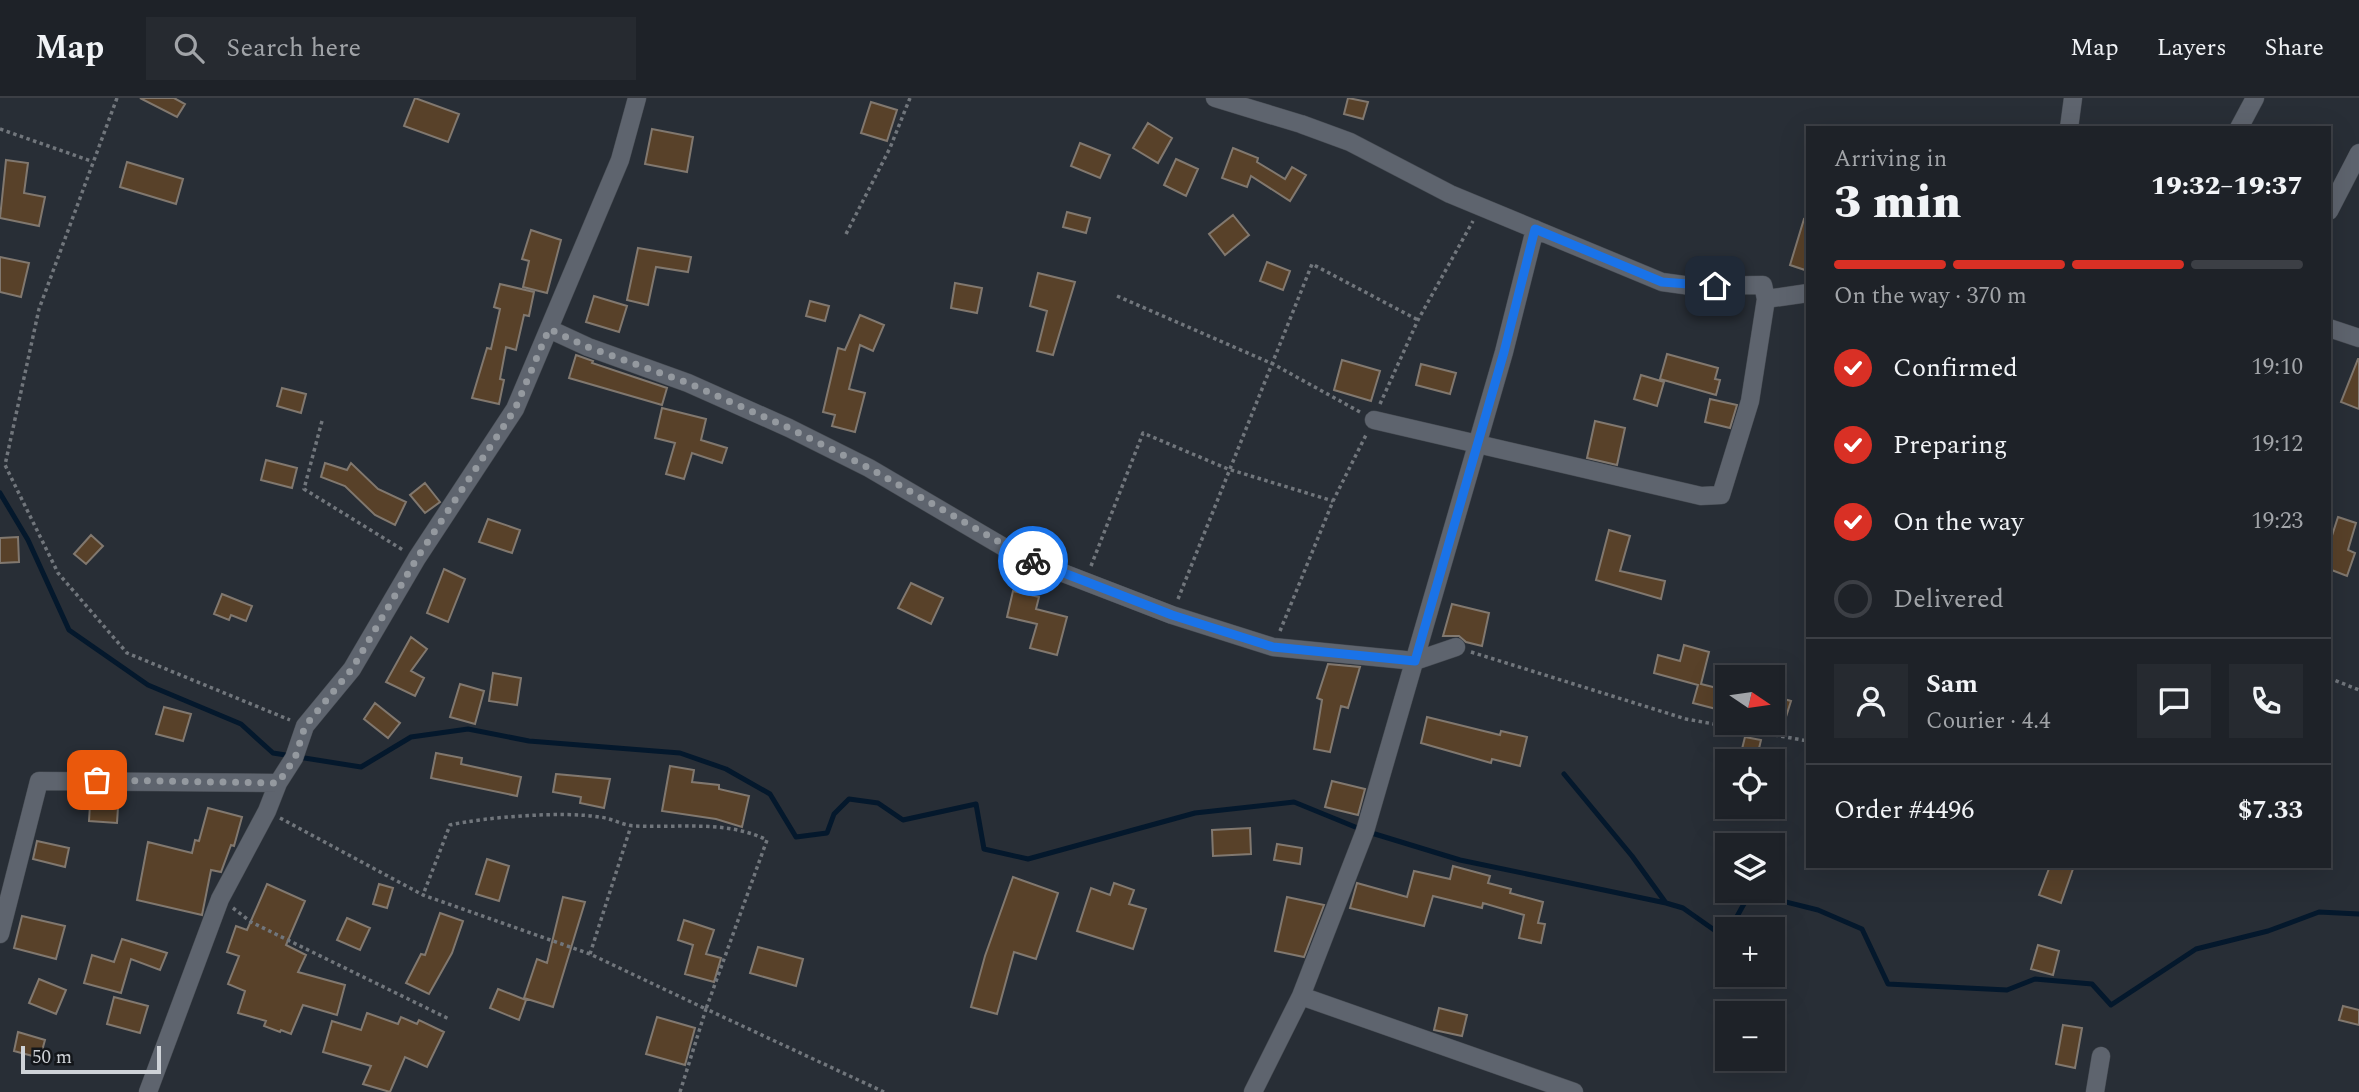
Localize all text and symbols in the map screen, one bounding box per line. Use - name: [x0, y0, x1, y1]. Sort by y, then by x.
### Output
- search box: [146, 17, 636, 80]
- text: Map: [35, 23, 104, 73]
- text: Search here: [226, 28, 361, 68]
- icon: search: [170, 29, 208, 67]
- text: Map: [2070, 30, 2119, 66]
- text: Layers: [2157, 30, 2227, 66]
- text: Share: [2265, 30, 2324, 66]
- text: Arriving in: [1834, 142, 1947, 177]
- text: 19:32–19:37: [2151, 166, 2303, 206]
- text: 3 min: [1834, 168, 1961, 238]
- pin: [1685, 256, 1745, 316]
- icon: home: [1696, 267, 1734, 305]
- text: On the way · 370 m: [1834, 279, 2027, 314]
- text: Confirmed: [1893, 348, 2018, 388]
- icon: check: [1834, 349, 1872, 387]
- text: 19:10: [2251, 350, 2303, 385]
- text: Preparing: [1893, 425, 2007, 465]
- icon: check: [1834, 426, 1872, 464]
- text: 19:12: [2251, 427, 2303, 462]
- text: On the way: [1893, 502, 2024, 542]
- icon: check: [1834, 503, 1872, 541]
- text: 19:23: [2251, 504, 2303, 539]
- courier: [998, 526, 1068, 596]
- icon: bike: [1014, 542, 1052, 580]
- text: Delivered: [1893, 579, 2004, 619]
- button: person: [1834, 664, 1908, 738]
- text: Sam: [1926, 664, 1978, 704]
- button: chat: [2137, 664, 2211, 738]
- button: phone: [2229, 664, 2303, 738]
- north arrow: [1715, 665, 1785, 735]
- map controls: [1715, 665, 1785, 1071]
- text: Courier · 4.4: [1926, 704, 2051, 739]
- button: locate: [1715, 749, 1785, 819]
- pin: [67, 750, 127, 810]
- icon: bag: [78, 761, 116, 799]
- text: Order #4496: [1834, 790, 1974, 830]
- text: $7.33: [2238, 790, 2303, 830]
- button: layers: [1715, 833, 1785, 903]
- button: +: [1715, 917, 1785, 987]
- button: −: [1715, 1001, 1785, 1071]
- scale bar: [21, 1043, 161, 1075]
- text: 50 m: [32, 1043, 72, 1072]

